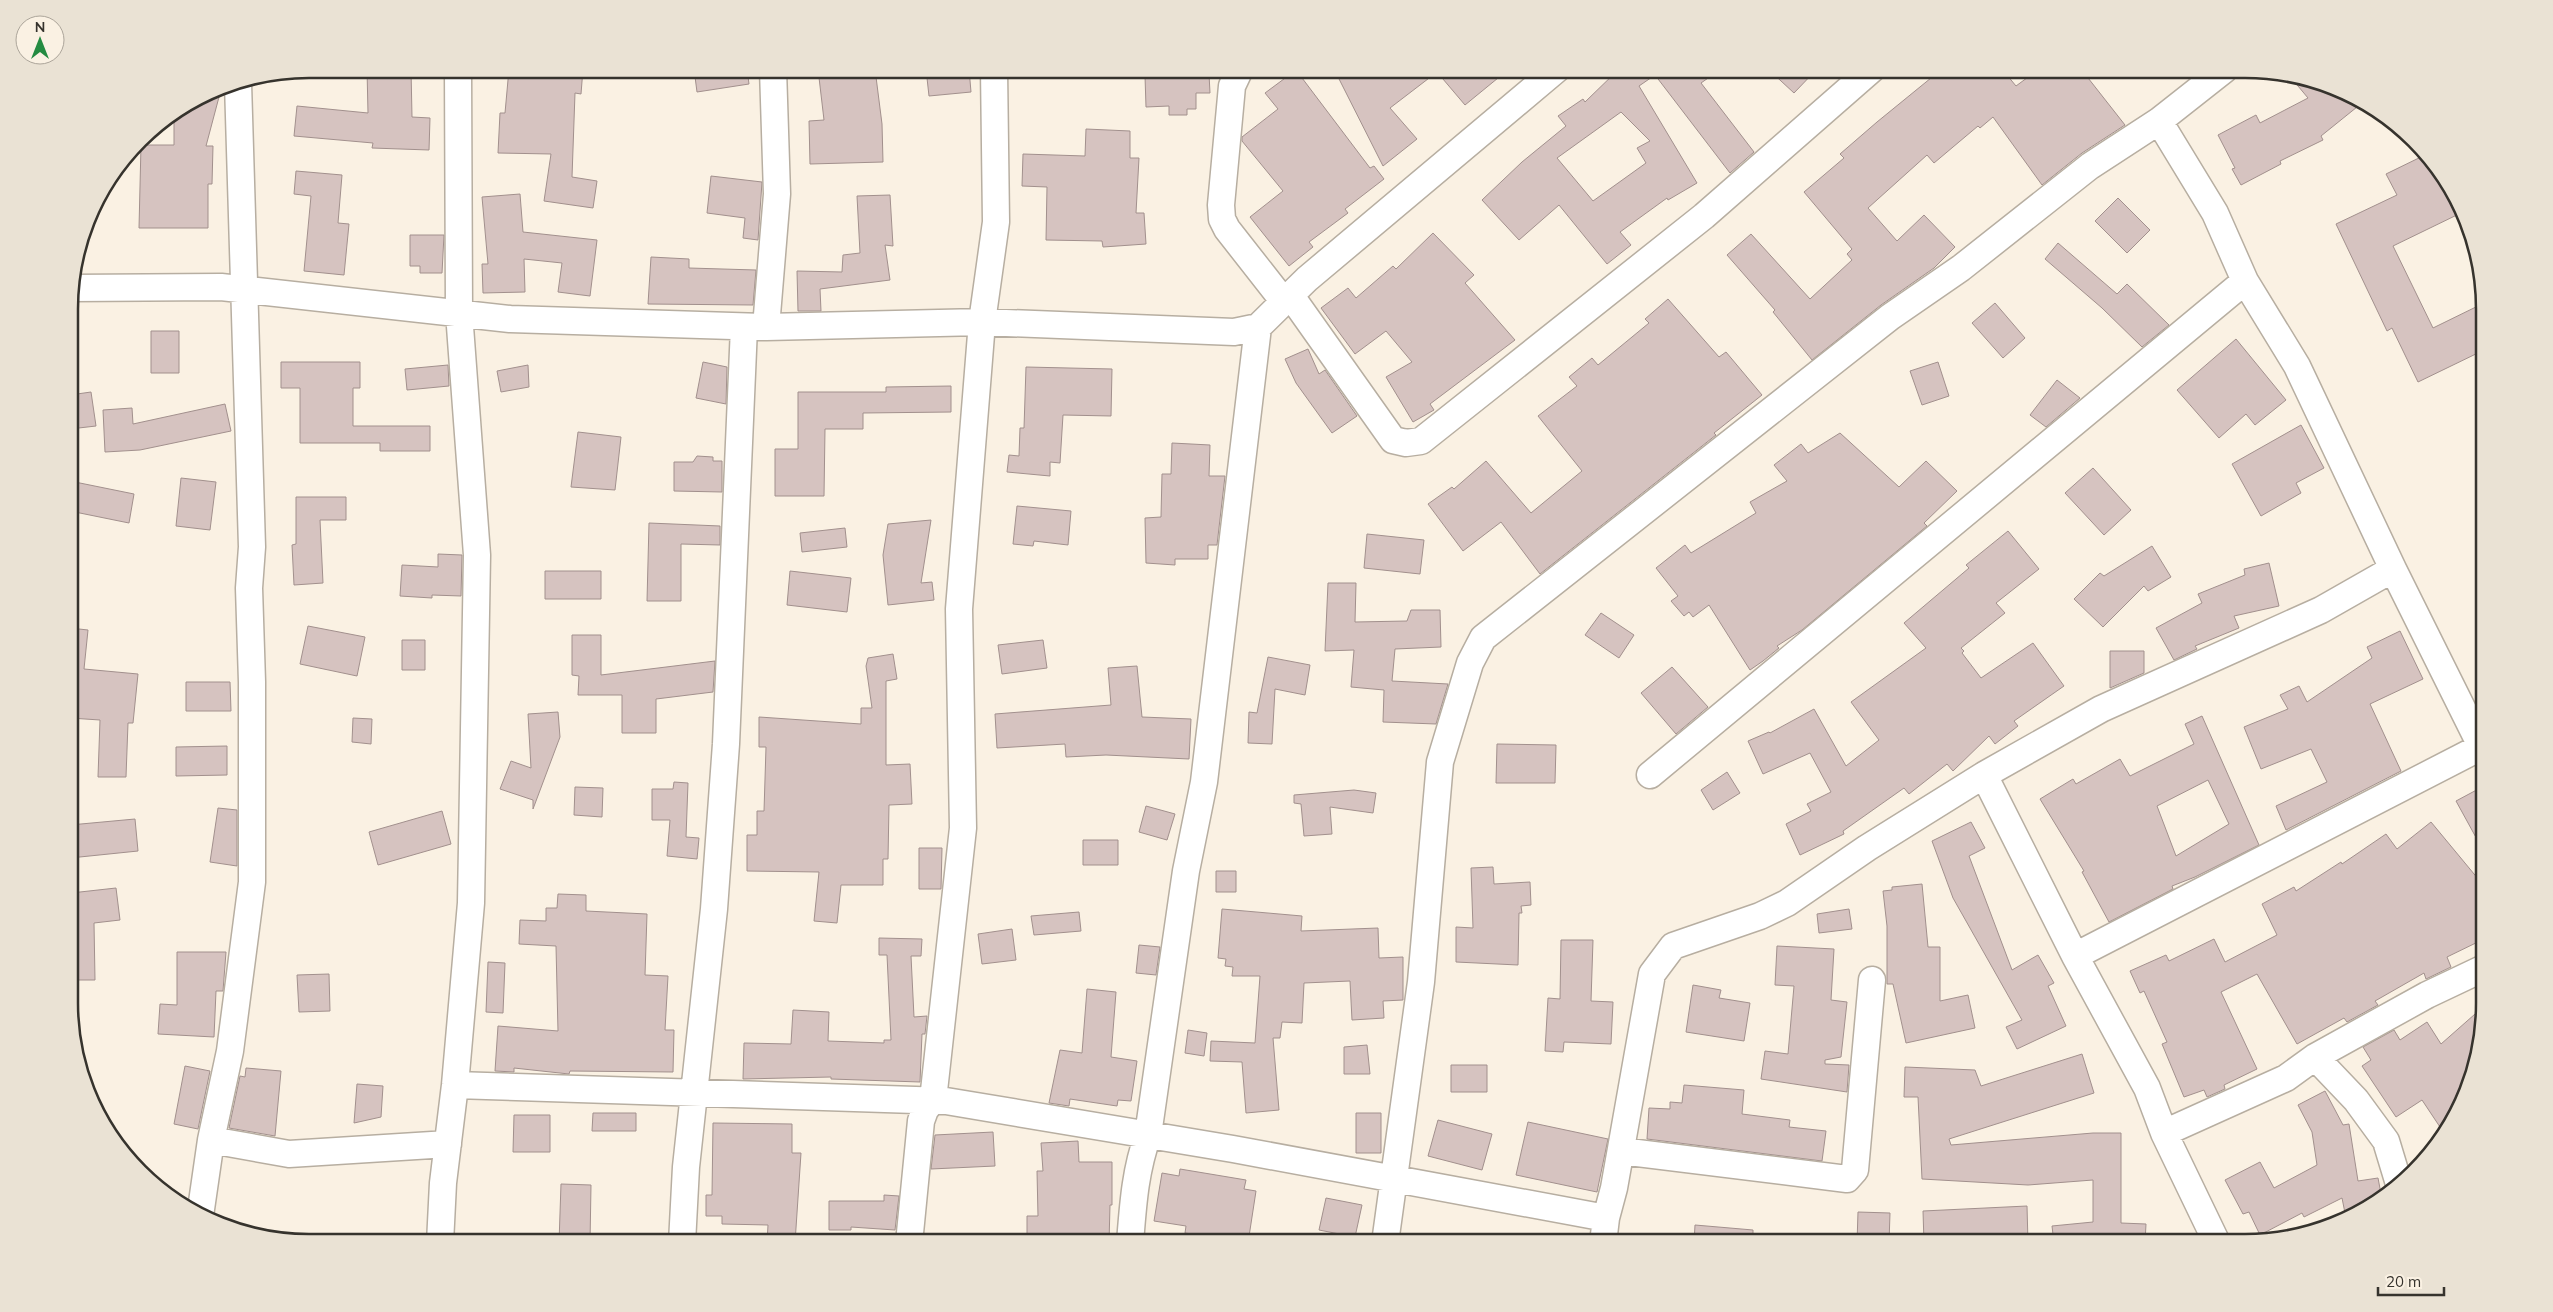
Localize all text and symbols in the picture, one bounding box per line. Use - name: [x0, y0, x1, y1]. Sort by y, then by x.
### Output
- north arrow: [15, 15, 65, 65]
- text: N: [35, 18, 45, 36]
- scale bar: [2378, 1264, 2444, 1296]
- text: 20 m: [2386, 1272, 2421, 1291]

